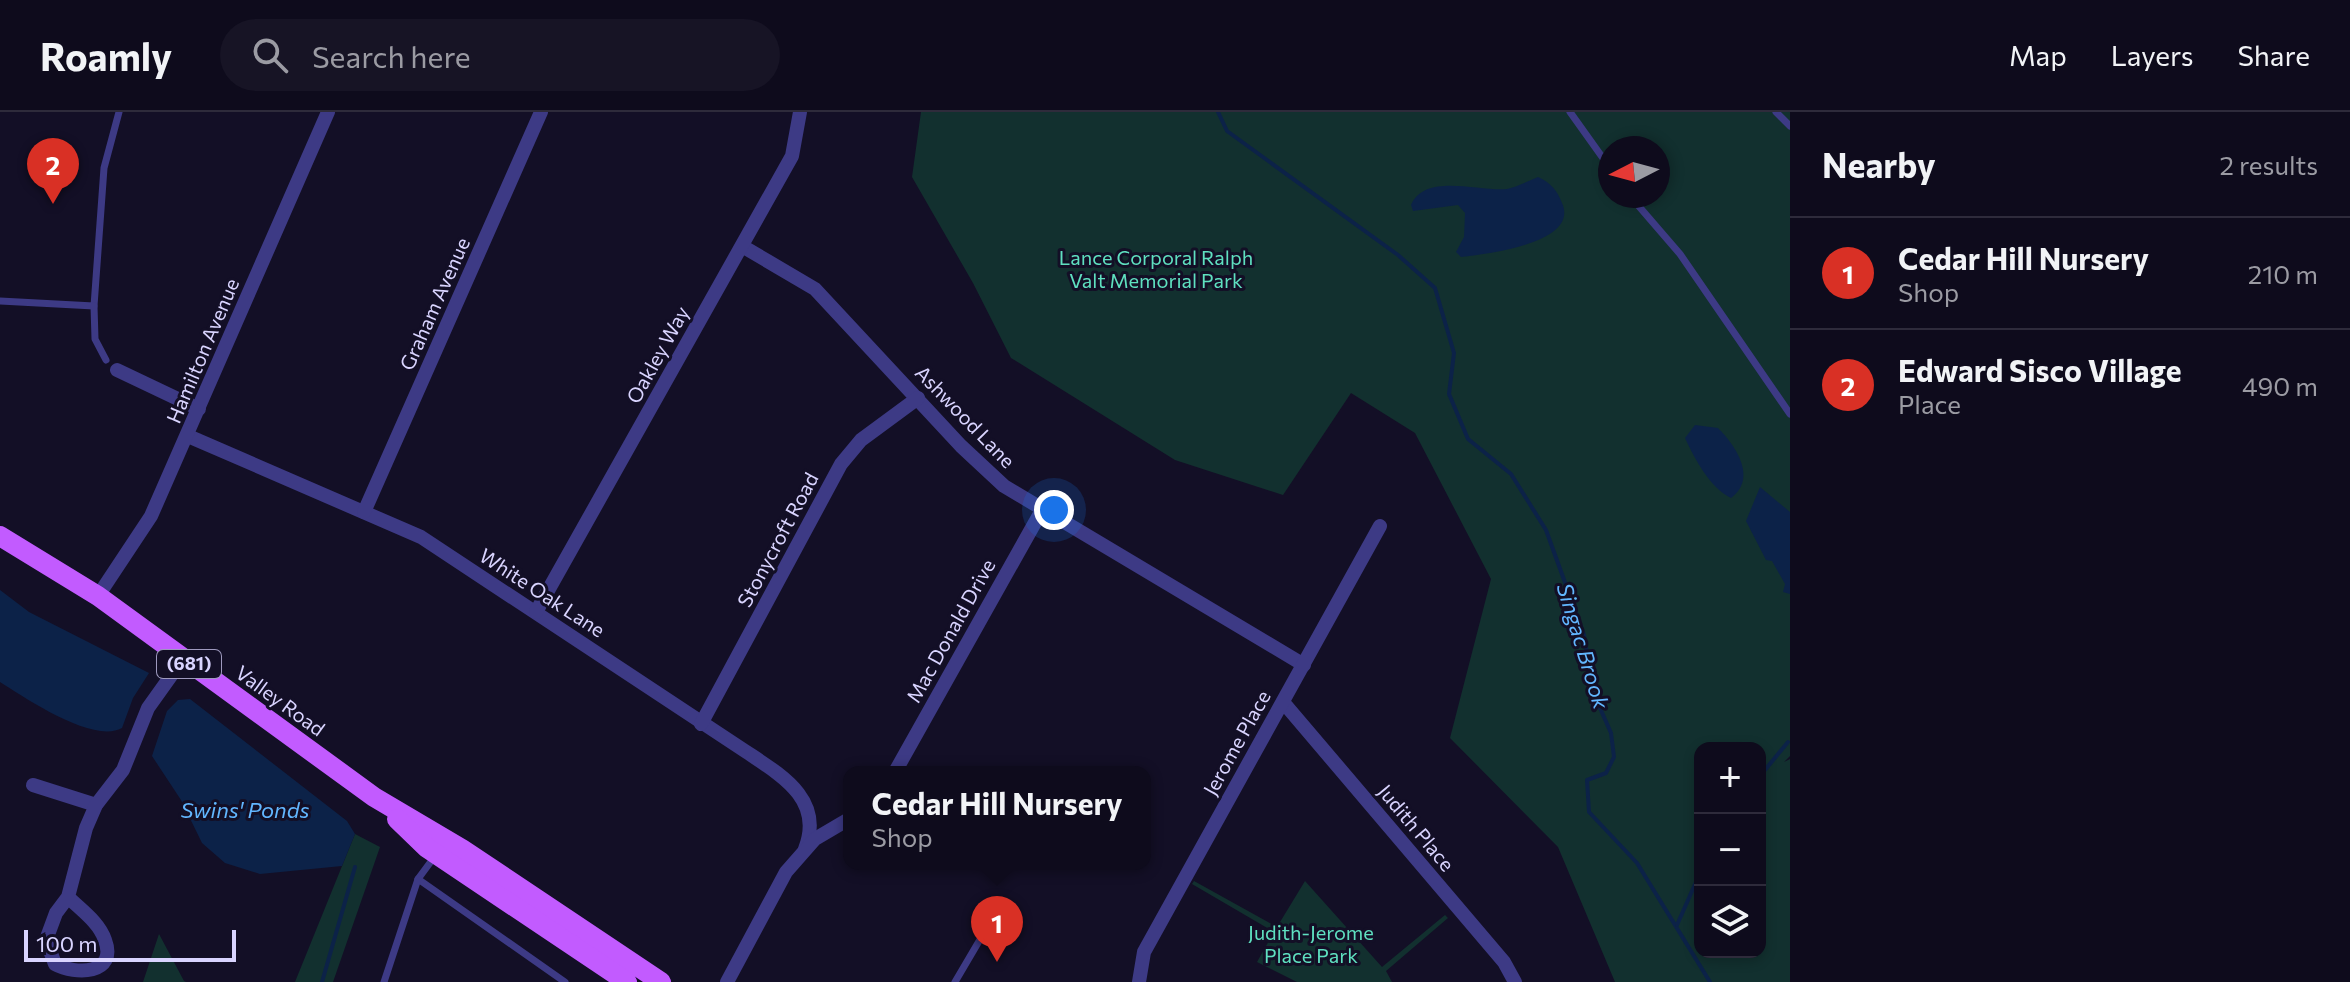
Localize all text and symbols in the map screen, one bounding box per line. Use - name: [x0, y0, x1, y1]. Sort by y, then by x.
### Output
- search box: [220, 19, 780, 91]
- text: Roamly: [40, 32, 172, 79]
- icon: search: [248, 33, 292, 77]
- text: Search here: [312, 37, 471, 74]
- text: Map: [2009, 38, 2067, 72]
- text: Layers: [2111, 38, 2193, 72]
- text: Share: [2237, 38, 2310, 72]
- north arrow: [1598, 136, 1670, 208]
- pin: 2: [27, 138, 79, 204]
- text: Nearby: [1822, 143, 1936, 185]
- text: 2 results: [2220, 149, 2318, 180]
- street label: Graham Avenue: [394, 233, 474, 374]
- text: Cedar Hill Nursery: [1898, 239, 2149, 276]
- park label: Lance Corporal Ralph Valt Memorial Park: [1059, 245, 1253, 292]
- text: 1: [1842, 258, 1854, 289]
- text: 210 m: [2248, 258, 2318, 289]
- street label: Hamilton Avenue: [161, 275, 243, 427]
- text: Shop: [1898, 276, 1959, 307]
- street label: Oakley Way: [621, 302, 694, 407]
- text: Edward Sisco Village: [1898, 351, 2181, 388]
- street label: Ashwood Lane: [911, 360, 1021, 472]
- text: 2: [1841, 370, 1855, 401]
- text: 490 m: [2242, 370, 2318, 401]
- text: Place: [1898, 388, 1961, 419]
- street label: Stonycroft Road: [732, 468, 823, 611]
- your location: [1034, 490, 1074, 530]
- street label: White Oak Lane: [475, 543, 610, 642]
- street label: Mac Donald Drive: [901, 555, 1000, 707]
- water label: Singac Brook: [1552, 580, 1616, 713]
- road number: (681): [157, 650, 221, 678]
- street label: Valley Road: [231, 660, 330, 741]
- street label: Jerome Place: [1197, 686, 1275, 799]
- map controls: [1694, 742, 1766, 958]
- button: +: [1694, 742, 1766, 814]
- popup: [843, 766, 1151, 870]
- street label: Judith Place: [1374, 779, 1460, 876]
- text: Cedar Hill Nursery: [872, 784, 1122, 821]
- water label: Swins' Ponds: [181, 796, 309, 823]
- button: −: [1694, 814, 1766, 886]
- text: Shop: [872, 821, 933, 852]
- button: layers: [1694, 886, 1766, 958]
- pin: 1: [971, 896, 1023, 962]
- park label: Judith-Jerome Place Park: [1248, 920, 1374, 967]
- scale bar: [24, 926, 236, 962]
- text: 100 m: [36, 930, 98, 957]

